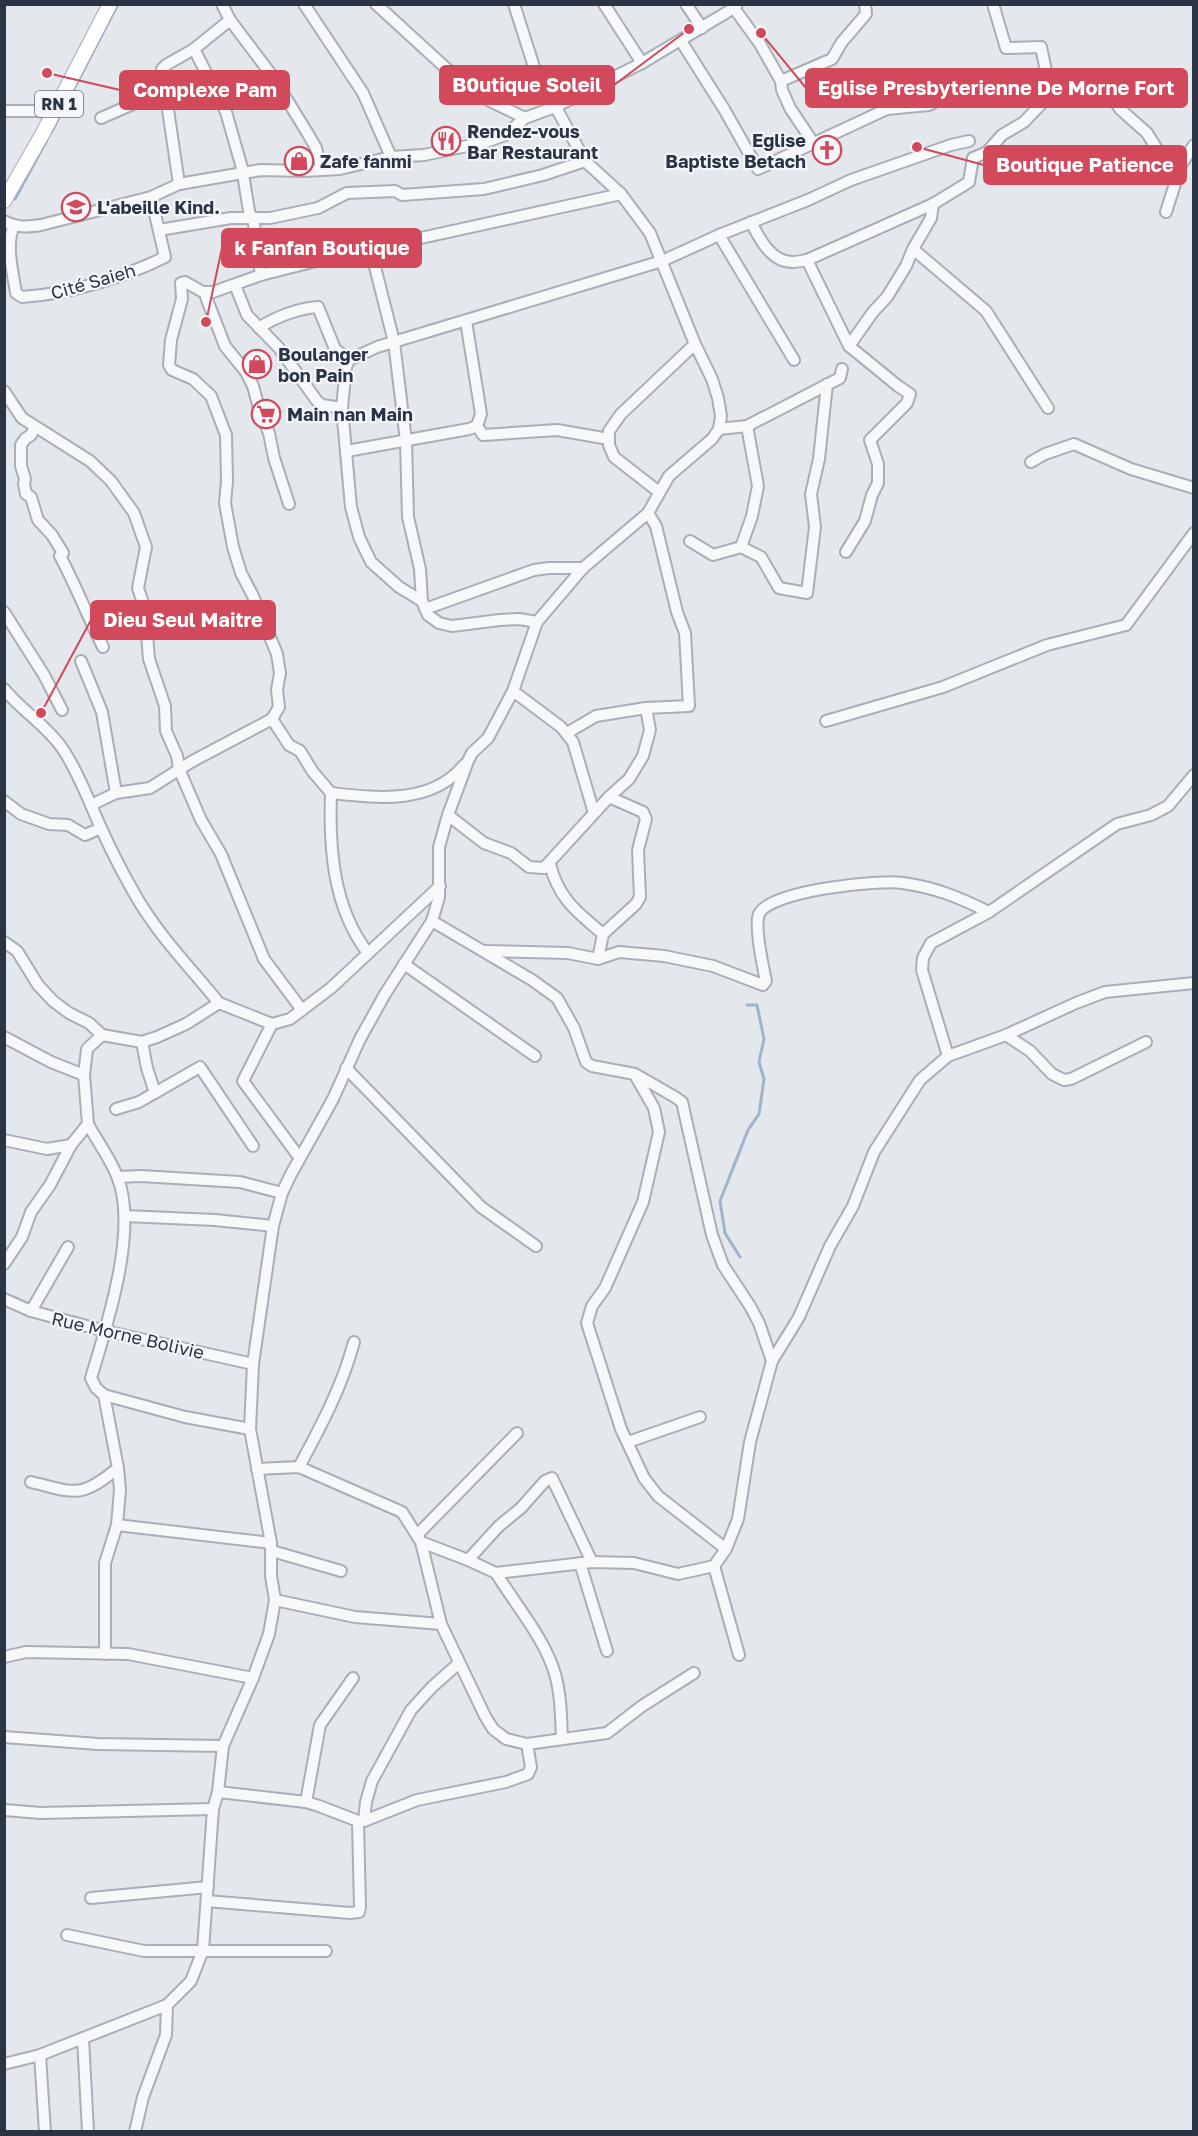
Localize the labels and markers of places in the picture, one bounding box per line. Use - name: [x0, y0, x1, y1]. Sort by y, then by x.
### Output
- callout: B0utique Soleil: [440, 66, 614, 104]
- callout: Eglise Presbyterienne De Morne Fort: [806, 69, 1187, 107]
- callout: Complexe Pam: [120, 71, 289, 109]
- place label: Rendez-vous Bar Restaurant: [467, 120, 598, 163]
- restaurant icon: Rendez-vous Bar Restaurant: [430, 125, 462, 157]
- place label: Eglise Baptiste Betach: [665, 129, 806, 172]
- church icon: Eglise Baptiste Betach: [811, 134, 843, 166]
- shop icon: Zafe fanmi: [283, 145, 315, 177]
- callout: Boutique Patience: [984, 146, 1186, 184]
- place label: Zafe fanmi: [320, 150, 412, 172]
- school or university icon: L'abeille Kind.: [60, 191, 92, 223]
- place label: L'abeille Kind.: [97, 196, 220, 218]
- callout: k Fanfan Boutique: [222, 229, 421, 267]
- place label: Boulanger bon Pain: [278, 343, 368, 386]
- shop icon: Boulanger bon Pain: [241, 348, 273, 380]
- supermarket icon: Main nan Main: [250, 398, 282, 430]
- place label: Main nan Main: [287, 403, 413, 425]
- callout: Dieu Seul Maitre: [91, 601, 275, 639]

